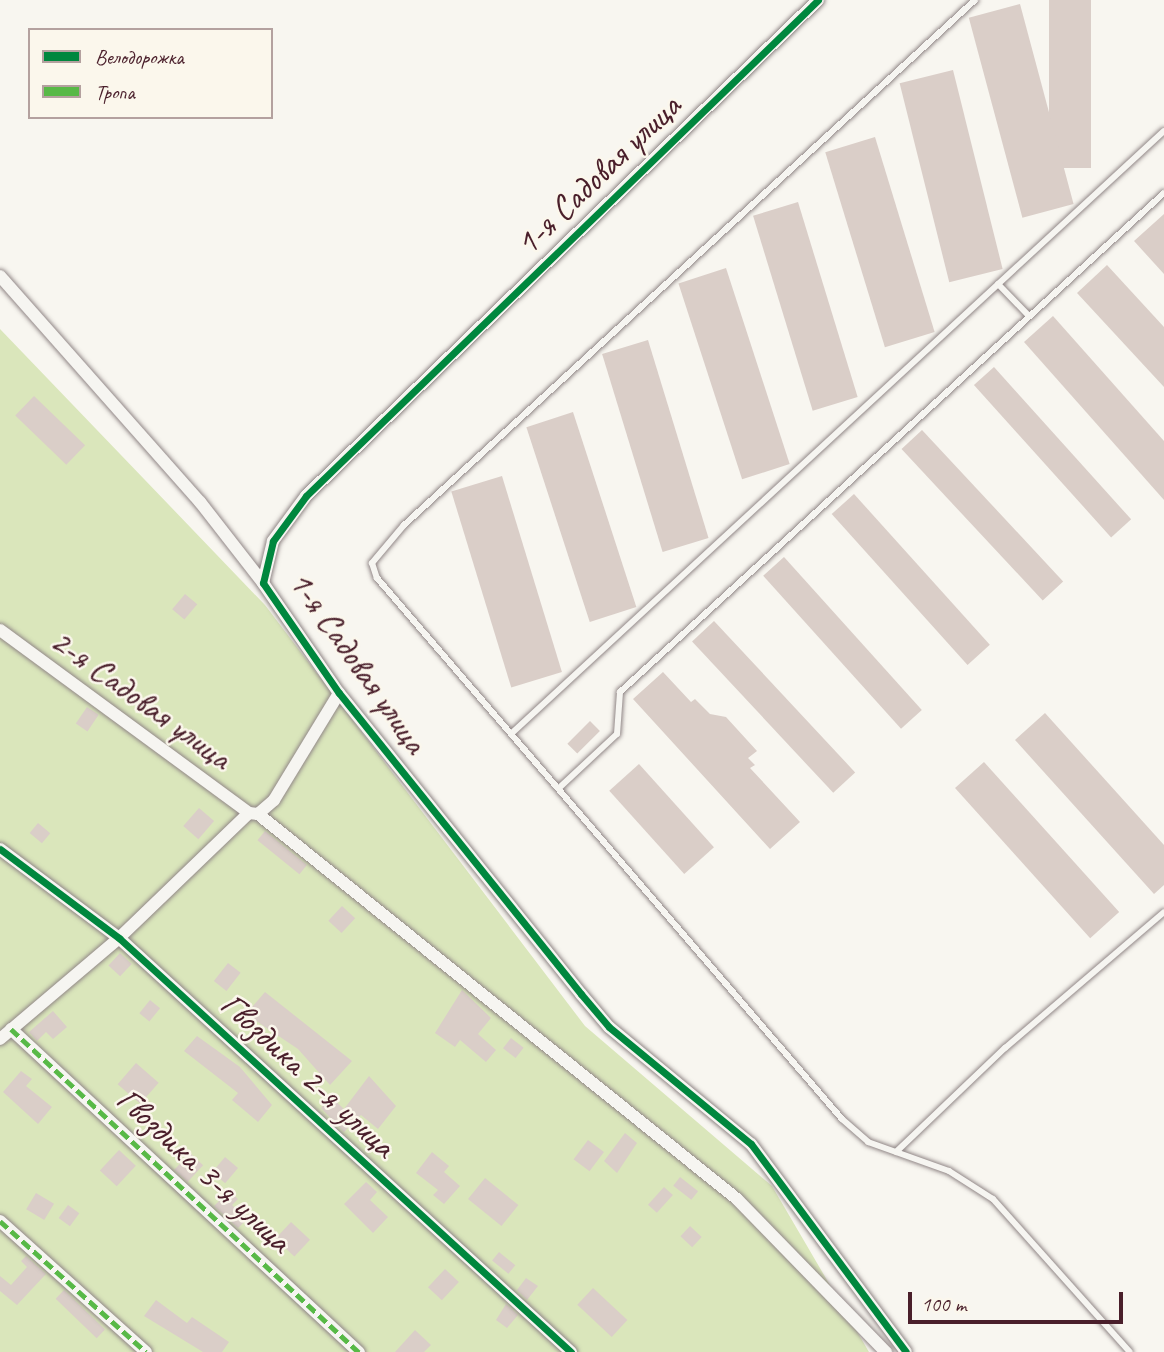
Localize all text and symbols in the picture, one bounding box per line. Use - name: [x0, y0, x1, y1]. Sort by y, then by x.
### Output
- legend: [28, 28, 273, 119]
- text: Велодорожка: [95, 44, 184, 70]
- text: Тропа: [95, 79, 135, 105]
- street label: 1-я Садовая улица: [505, 84, 691, 266]
- street label: 1-я Садовая улица: [278, 561, 438, 763]
- street label: 2-я Садовая улица: [40, 618, 242, 780]
- street label: Гвоздика 2-я улица: [211, 983, 405, 1167]
- street label: Гвоздика 3-я улица: [107, 1078, 301, 1262]
- scale bar: [912, 1278, 1127, 1322]
- text: 100 m: [921, 1291, 966, 1317]

